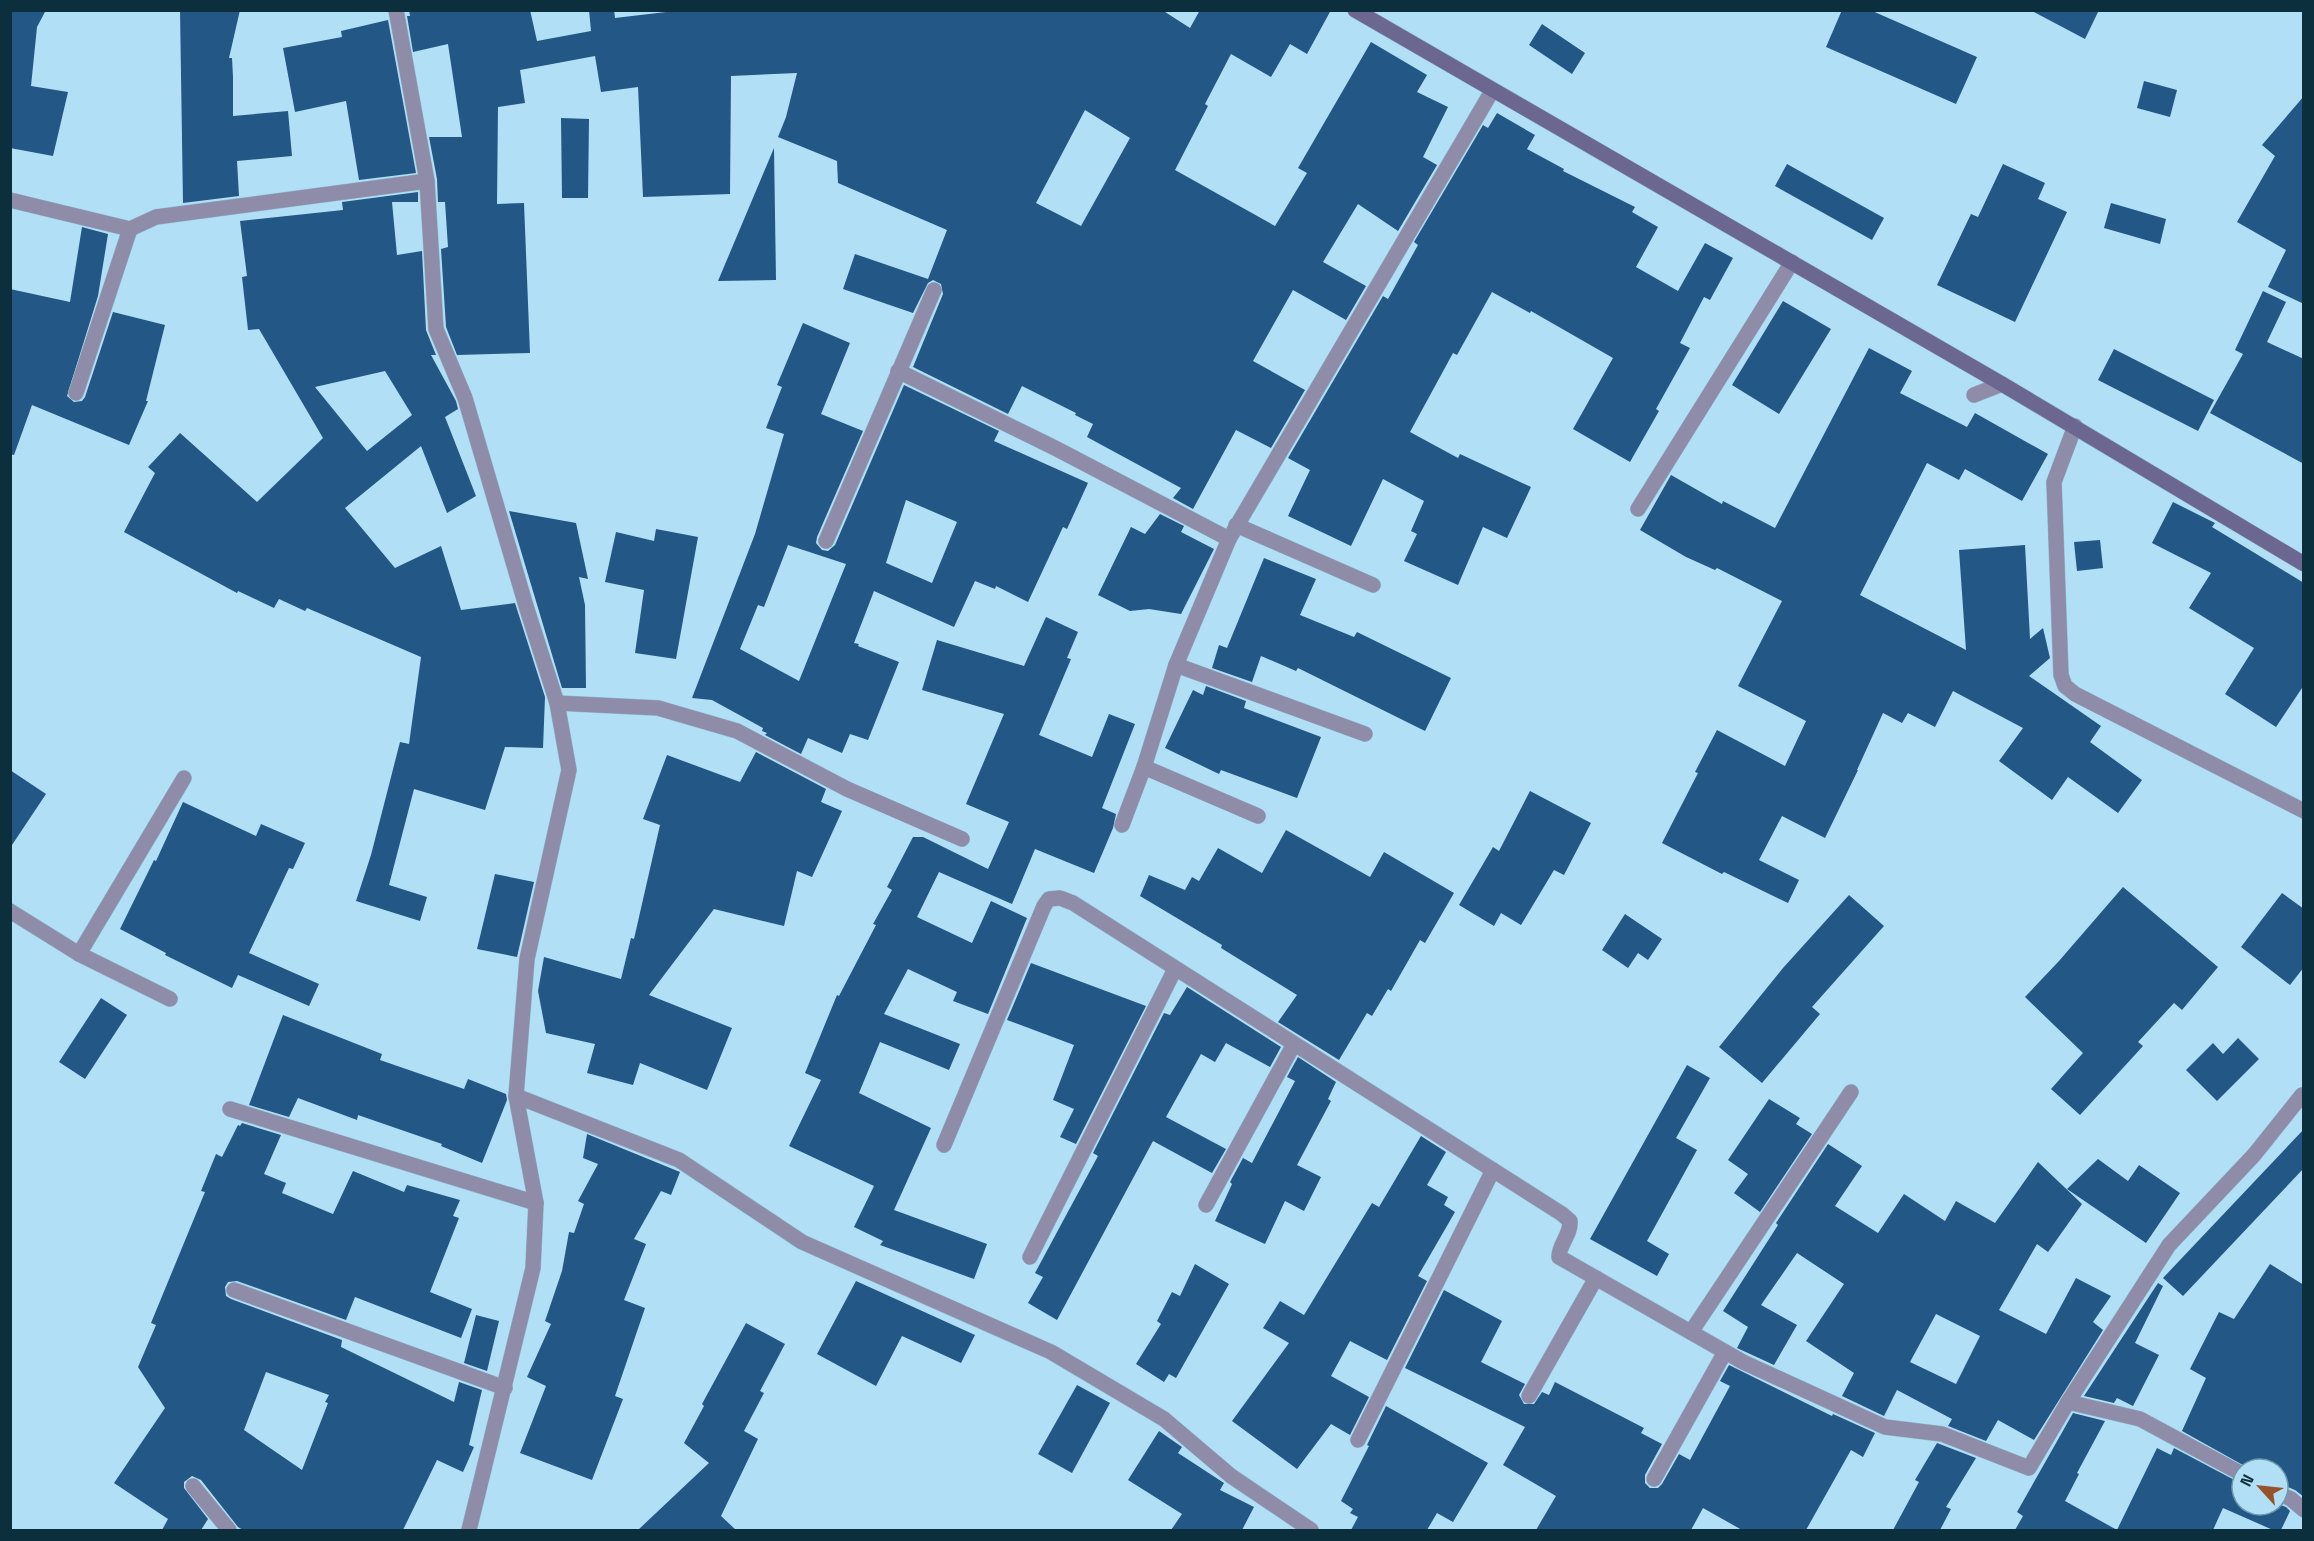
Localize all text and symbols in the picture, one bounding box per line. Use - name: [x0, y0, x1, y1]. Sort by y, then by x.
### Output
- north arrow: [2230, 1457, 2290, 1517]
- text: N: [2235, 1471, 2259, 1490]

